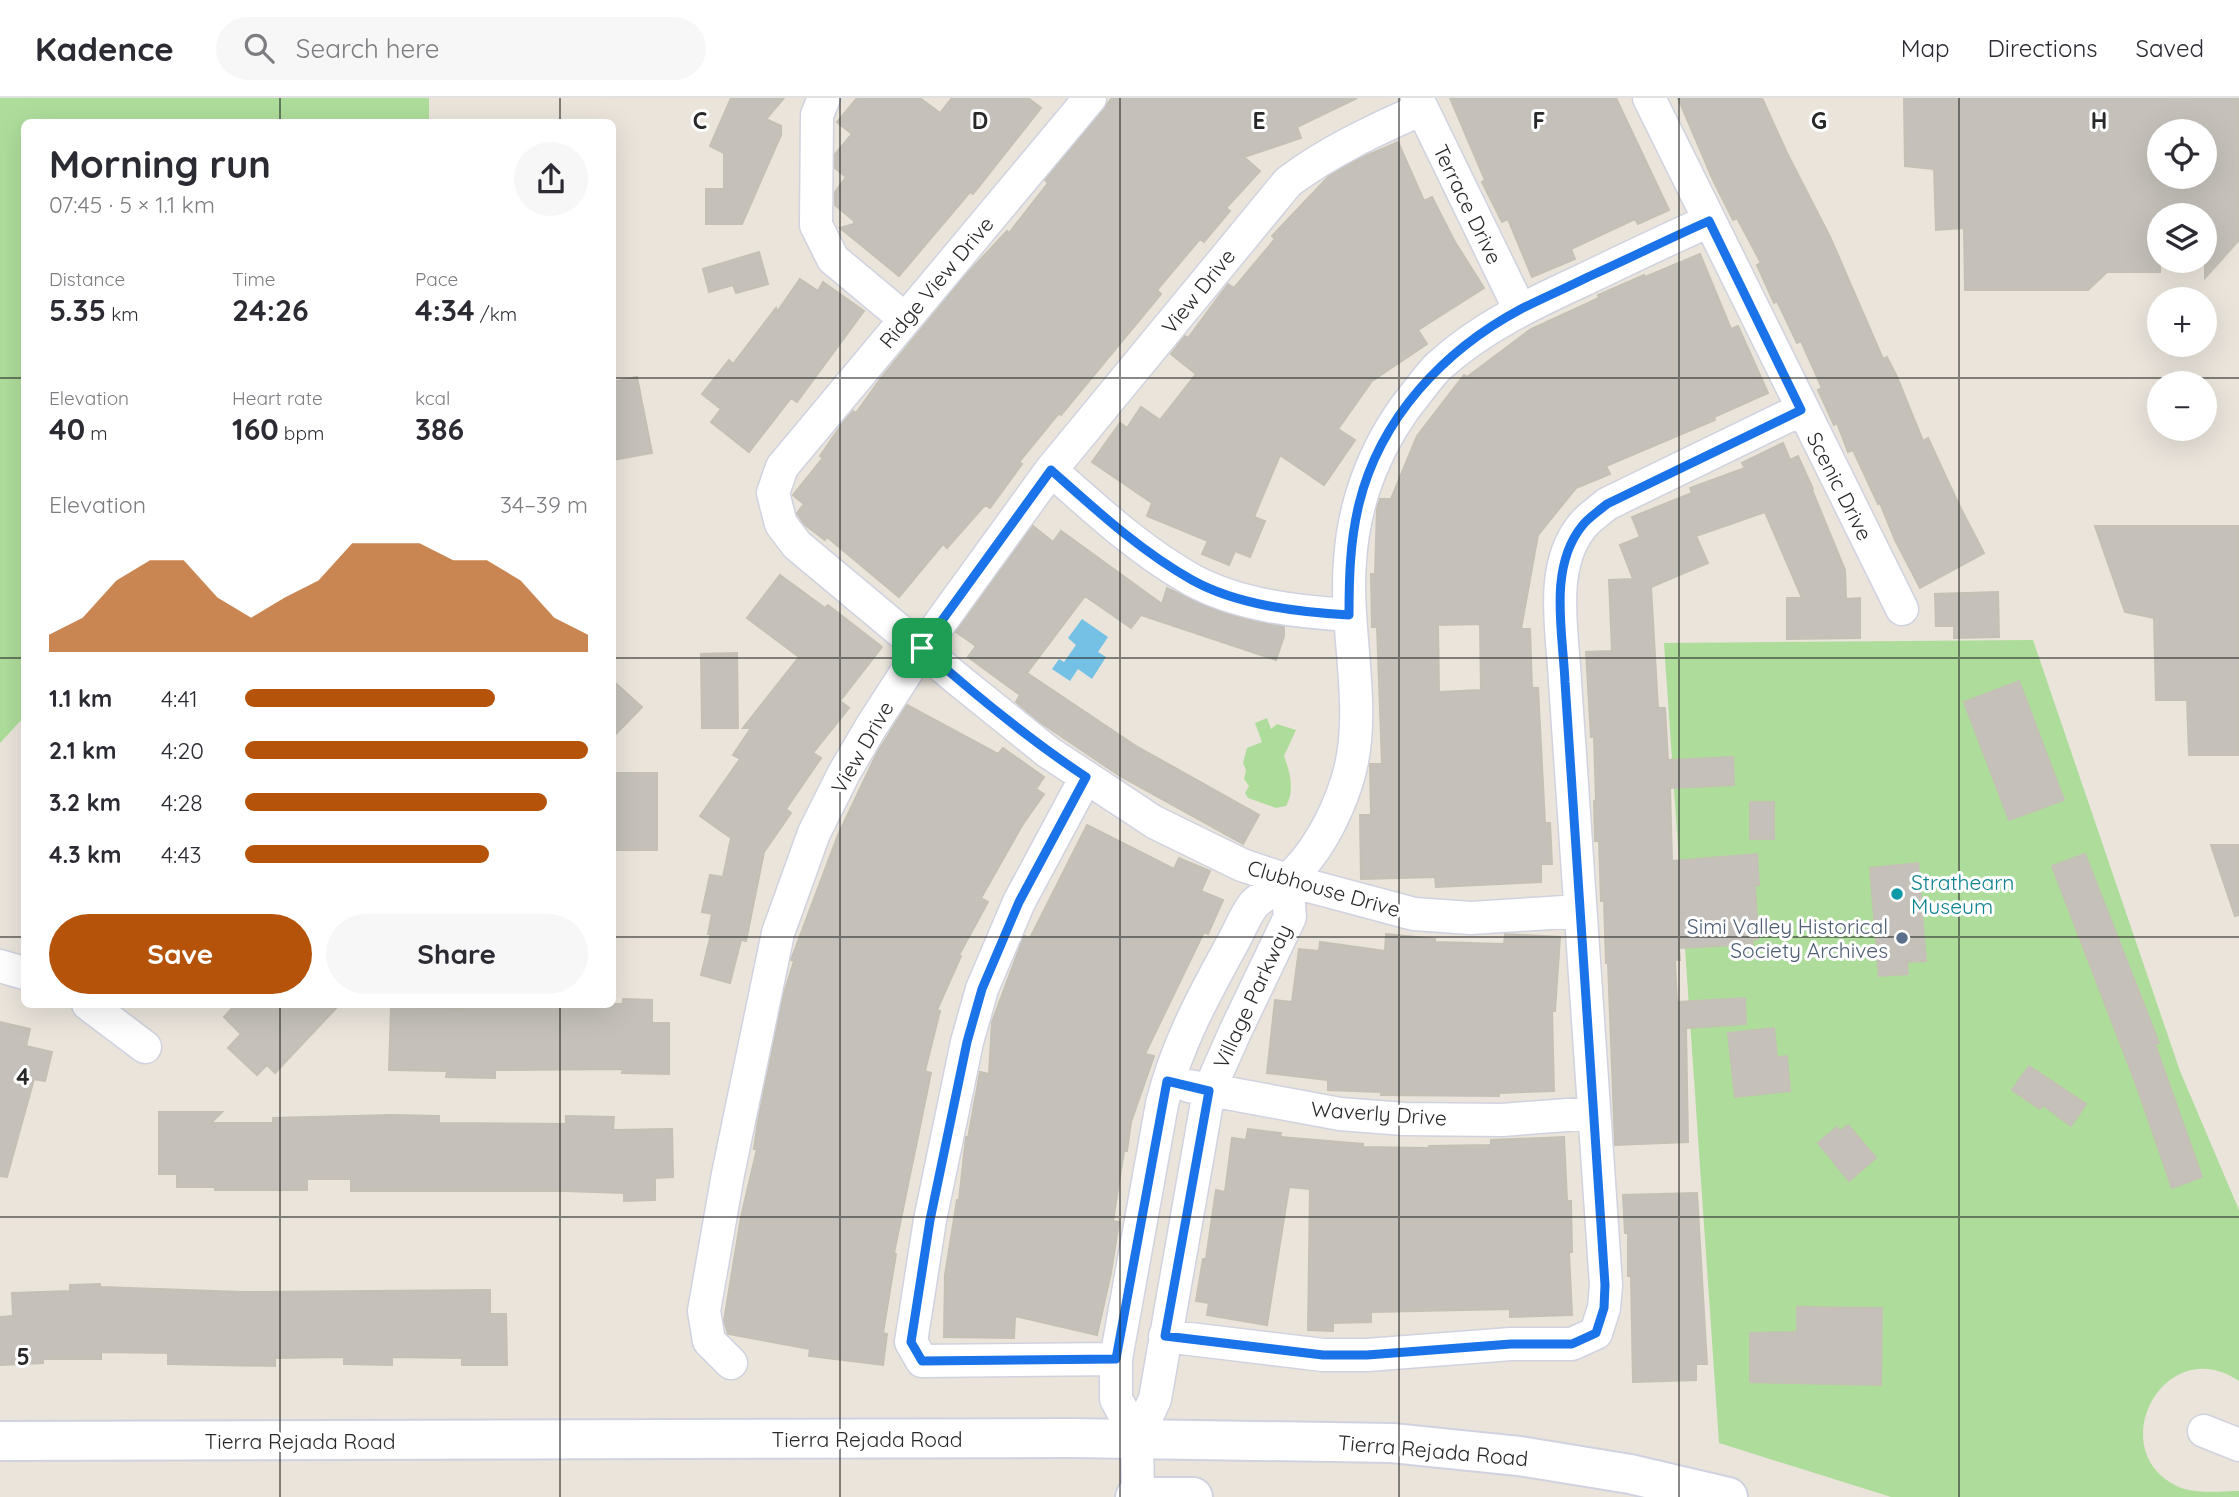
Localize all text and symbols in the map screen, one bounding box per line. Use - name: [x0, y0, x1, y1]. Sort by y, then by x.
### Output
- search box: [216, 17, 706, 80]
- text: Kadence: [35, 28, 174, 69]
- icon: search: [240, 29, 278, 67]
- text: Search here: [296, 32, 439, 65]
- text: Map: [1901, 33, 1950, 63]
- text: Directions: [1988, 33, 2098, 63]
- text: Saved: [2136, 33, 2204, 63]
- text: C: [693, 106, 707, 135]
- text: D: [972, 106, 988, 135]
- text: E: [1252, 106, 1266, 135]
- text: F: [1533, 106, 1545, 135]
- text: G: [1811, 106, 1827, 135]
- text: H: [2091, 106, 2107, 135]
- map controls: [2147, 119, 2217, 441]
- button: locate: [2147, 119, 2217, 189]
- text: Morning run: [49, 140, 271, 188]
- street label: Terrace Drive: [1428, 140, 1508, 268]
- button: share: [514, 142, 588, 216]
- text: 07:45 · 5 × 1.1 km: [49, 190, 215, 219]
- button: layers: [2147, 203, 2217, 273]
- street label: Ridge View Drive: [873, 211, 999, 353]
- street label: View Drive: [1156, 243, 1240, 339]
- text: Distance: [49, 267, 125, 291]
- text: Time: [232, 267, 276, 291]
- text: Pace: [415, 267, 458, 291]
- button: +: [2147, 287, 2217, 357]
- text: 5.35: [49, 291, 106, 329]
- text: 24:26: [232, 291, 309, 329]
- text: 4:34: [415, 291, 475, 329]
- text: km: [106, 302, 139, 326]
- text: /km: [475, 302, 517, 326]
- button: −: [2147, 371, 2217, 441]
- text: Elevation: [49, 386, 129, 410]
- text: Heart rate: [232, 386, 323, 410]
- text: kcal: [415, 386, 450, 410]
- text: 40: [49, 410, 85, 448]
- text: 160: [232, 410, 279, 448]
- text: 386: [415, 410, 464, 448]
- text: m: [85, 421, 108, 445]
- text: bpm: [279, 421, 324, 445]
- street label: Scenic Drive: [1802, 427, 1878, 545]
- text: Elevation: [49, 490, 146, 519]
- text: 34–39 m: [500, 490, 588, 519]
- pin: [892, 618, 952, 678]
- icon: arrive: [903, 629, 941, 667]
- text: 1.1 km: [49, 684, 112, 713]
- text: 4:41: [161, 684, 198, 713]
- street label: View Drive: [825, 696, 899, 798]
- text: 2.1 km: [49, 736, 116, 765]
- text: 4:20: [161, 736, 204, 765]
- text: 3.2 km: [49, 788, 121, 817]
- text: 4:28: [161, 788, 203, 817]
- text: 4.3 km: [49, 840, 121, 869]
- text: 4:43: [161, 840, 202, 869]
- street label: Clubhouse Drive: [1245, 854, 1403, 922]
- place label: Strathearn Museum: [1911, 869, 2014, 919]
- marker: Strathearn Museum: [1889, 886, 1905, 902]
- place label: Simi Valley Historical Society Archives: [1687, 913, 1888, 963]
- button: Save: [49, 914, 312, 994]
- button: Share: [326, 914, 588, 994]
- street label: Village Parkway: [1207, 920, 1297, 1072]
- marker: Simi Valley Historical Society Archives: [1894, 930, 1910, 946]
- text: 4: [16, 1062, 30, 1091]
- street label: Waverly Drive: [1310, 1095, 1448, 1131]
- text: 5: [16, 1342, 30, 1371]
- street label: Tierra Rejada Road: [772, 1426, 962, 1452]
- street label: Tierra Rejada Road: [205, 1428, 395, 1454]
- street label: Tierra Rejada Road: [1337, 1429, 1529, 1471]

